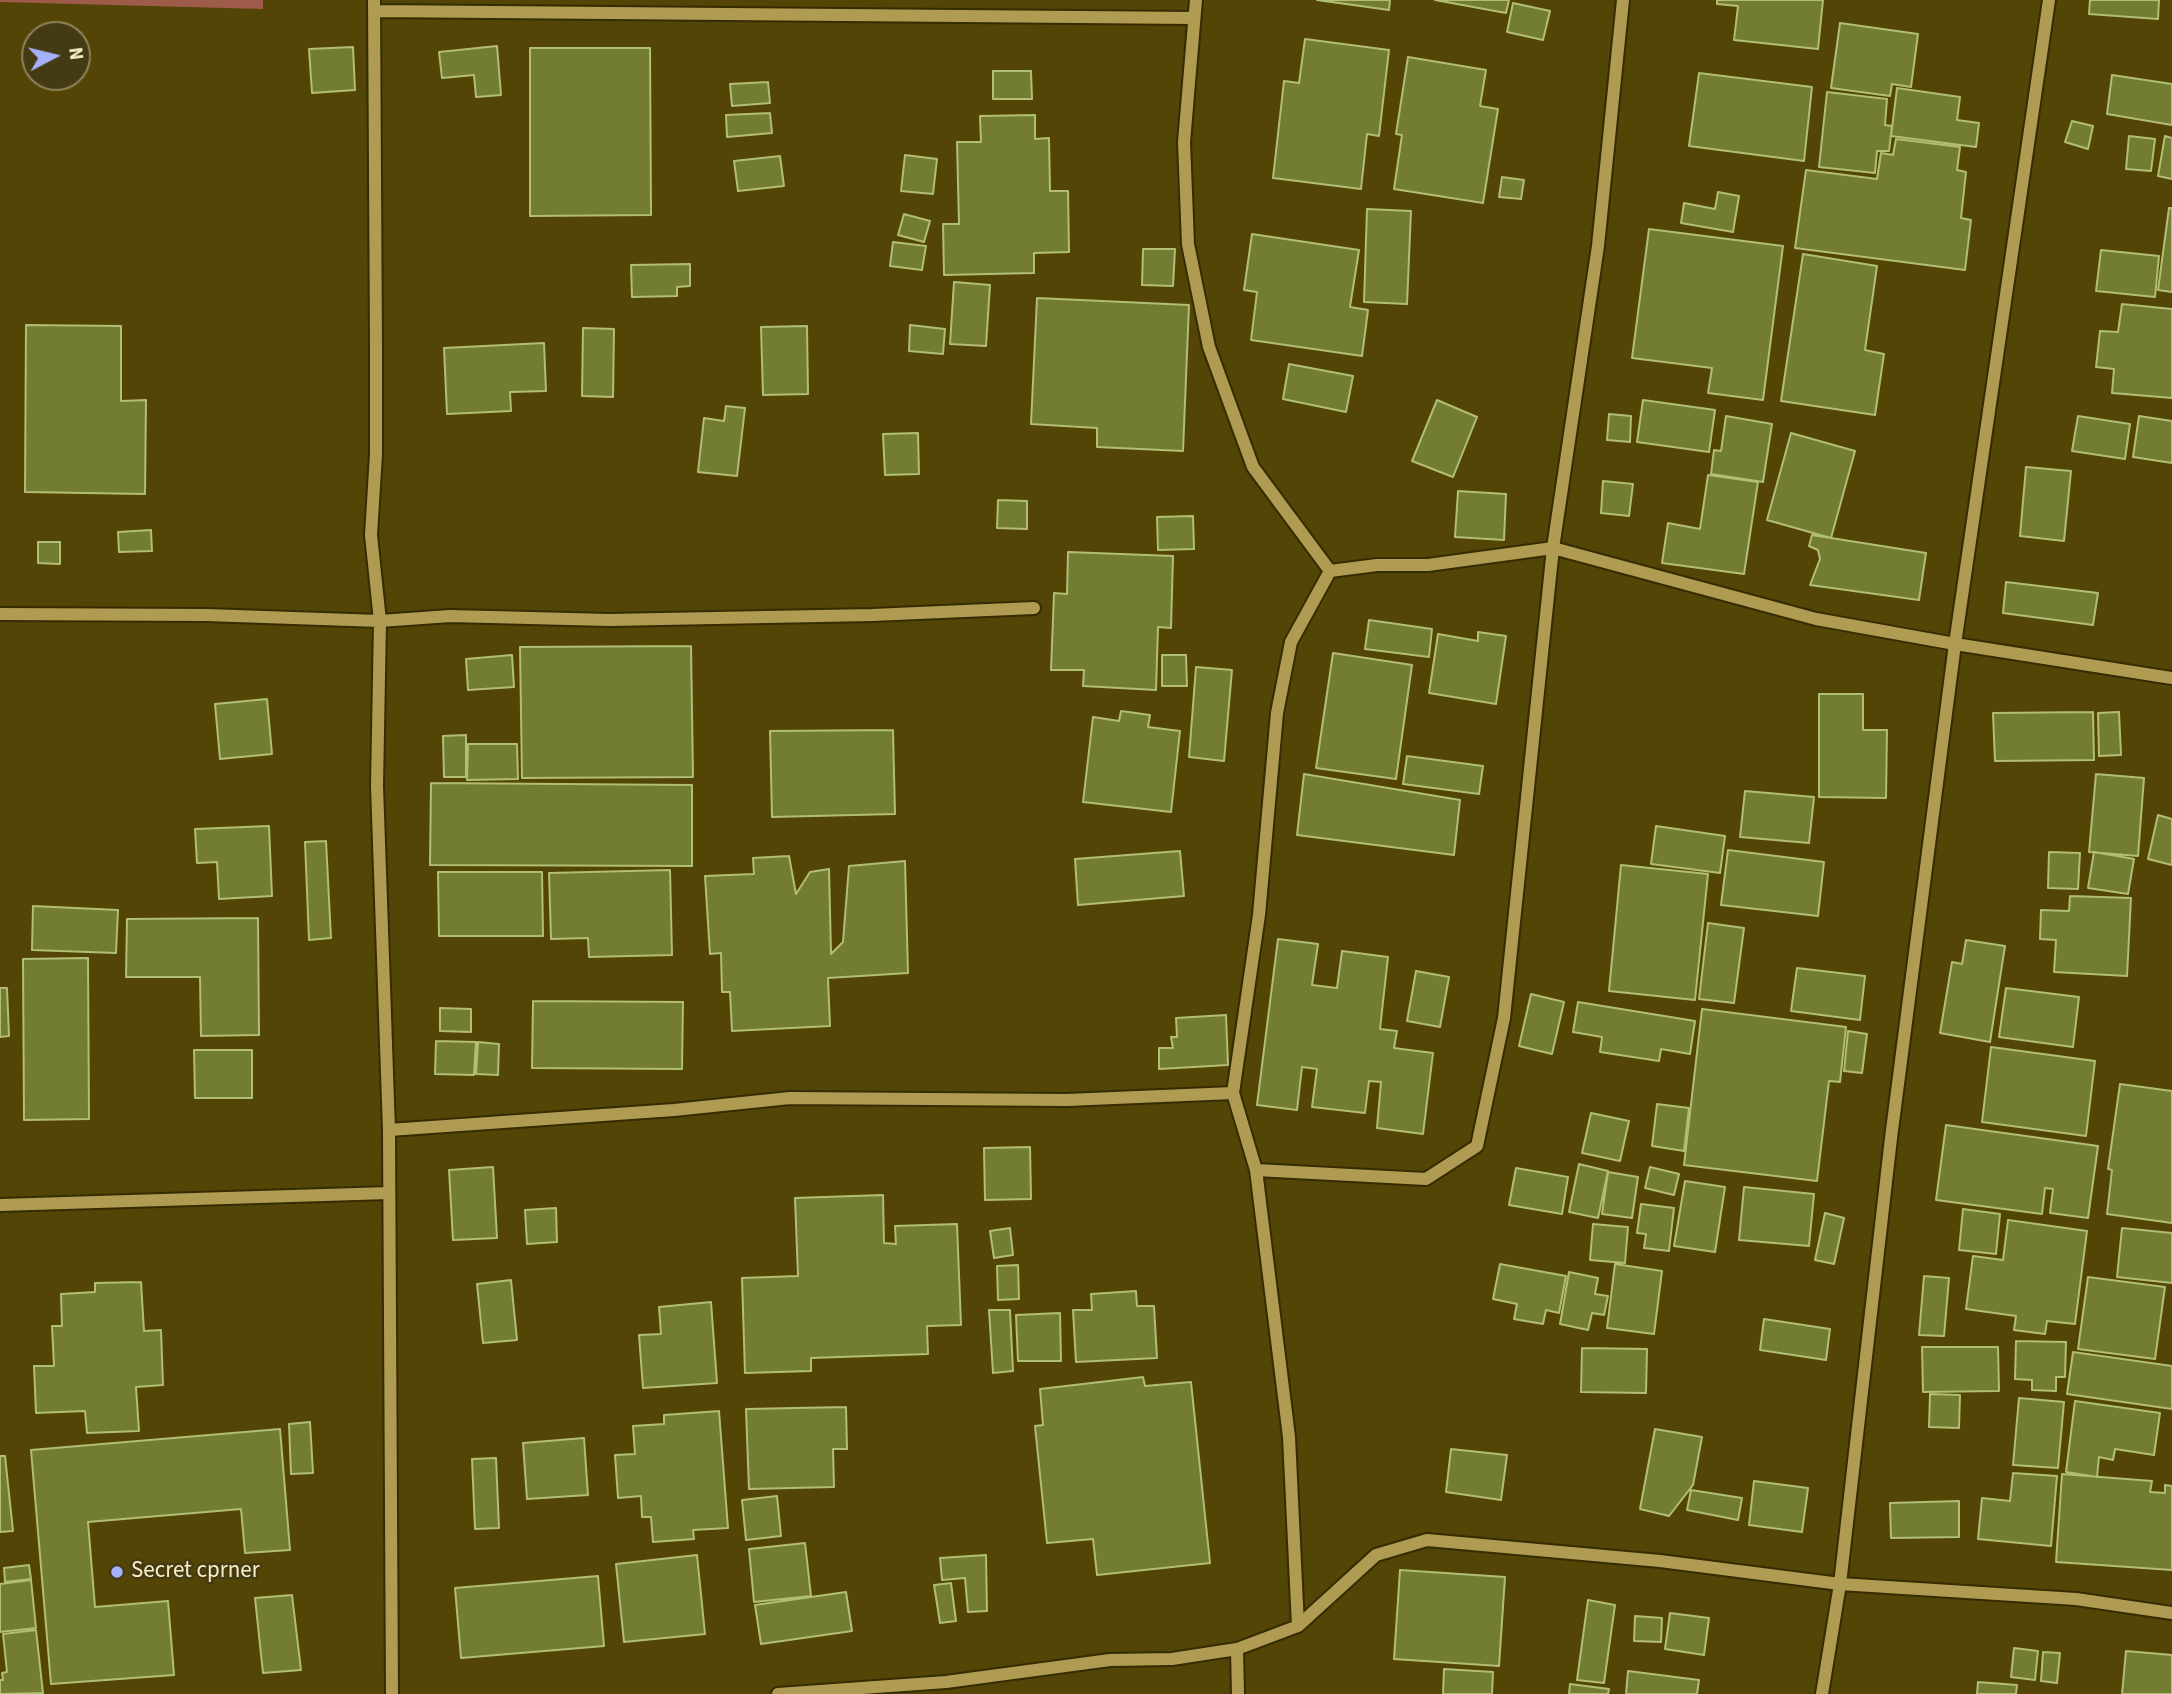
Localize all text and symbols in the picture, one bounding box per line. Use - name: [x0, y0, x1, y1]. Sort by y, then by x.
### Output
- north arrow: [21, 21, 91, 91]
- text: N: [61, 46, 90, 62]
- place label: Secret cprner: [131, 1558, 260, 1586]
- marker: Secret cprner: [109, 1564, 125, 1580]

